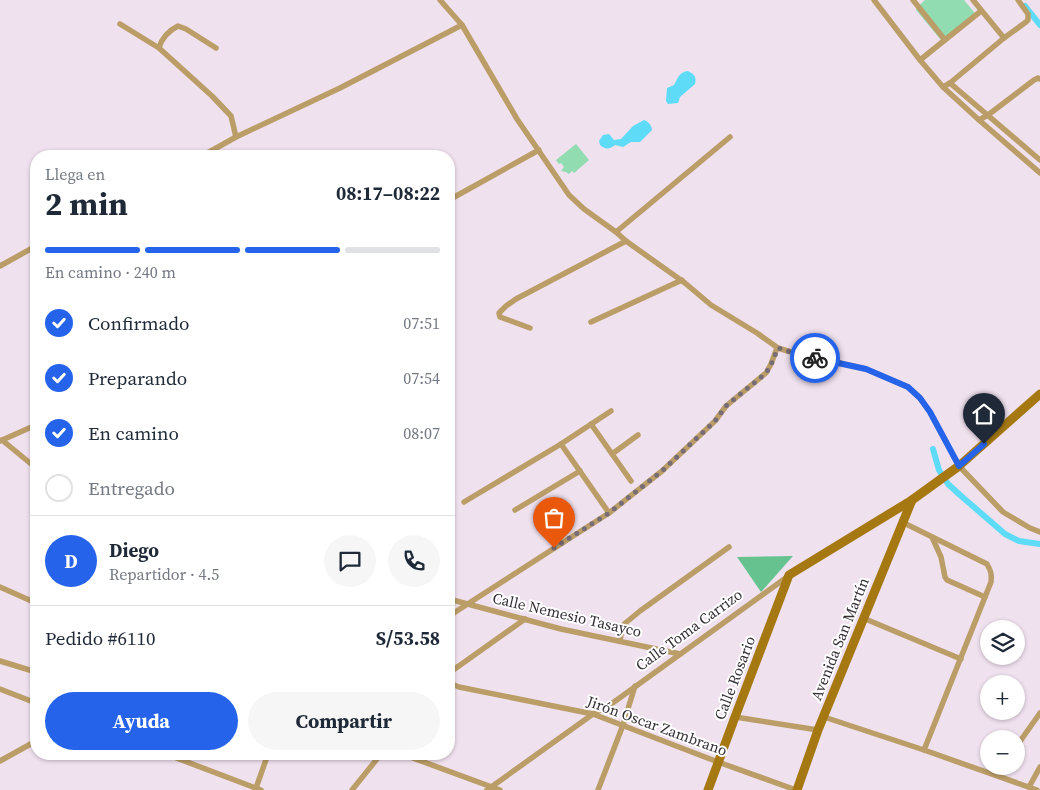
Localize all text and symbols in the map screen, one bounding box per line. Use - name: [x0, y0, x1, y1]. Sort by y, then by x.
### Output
- text: Llega en: [45, 163, 105, 185]
- text: 08:17–08:22: [336, 180, 440, 206]
- text: 2 min: [45, 182, 128, 226]
- text: En camino · 240 m: [45, 261, 176, 283]
- icon: check: [45, 309, 73, 337]
- text: Confirmado: [88, 310, 190, 336]
- text: 07:51: [403, 312, 440, 334]
- courier: [790, 333, 840, 383]
- icon: bike: [801, 344, 829, 372]
- icon: check: [45, 364, 73, 392]
- text: Preparando: [88, 365, 187, 391]
- text: 07:54: [403, 367, 440, 389]
- pin: [963, 393, 1005, 444]
- icon: home: [970, 400, 998, 428]
- icon: check: [45, 419, 73, 447]
- text: En camino: [88, 420, 179, 446]
- text: 08:07: [403, 422, 440, 444]
- text: Entregado: [88, 475, 175, 501]
- pin: [533, 497, 575, 548]
- icon: bag: [540, 504, 568, 532]
- button: chat: [324, 535, 376, 587]
- button: phone: [388, 535, 440, 587]
- text: Diego: [109, 537, 159, 563]
- text: D: [64, 548, 78, 574]
- text: Repartidor · 4.5: [109, 563, 219, 585]
- street label: Avenida San Martín: [805, 574, 874, 703]
- street label: Calle Toma Carrizo: [631, 584, 746, 675]
- street label: Calle Nemesio Tasayco: [491, 587, 644, 642]
- map controls: [980, 620, 1025, 775]
- button: layers: [980, 620, 1025, 665]
- text: Pedido #6110: [45, 625, 156, 651]
- text: S/53.58: [376, 625, 440, 651]
- street label: Calle Rosario: [709, 633, 760, 723]
- button: +: [980, 675, 1025, 720]
- street label: Jirón Oscar Zambrano: [583, 690, 730, 761]
- button: Ayuda: [45, 692, 238, 750]
- button: Compartir: [248, 692, 440, 750]
- button: −: [980, 730, 1025, 775]

